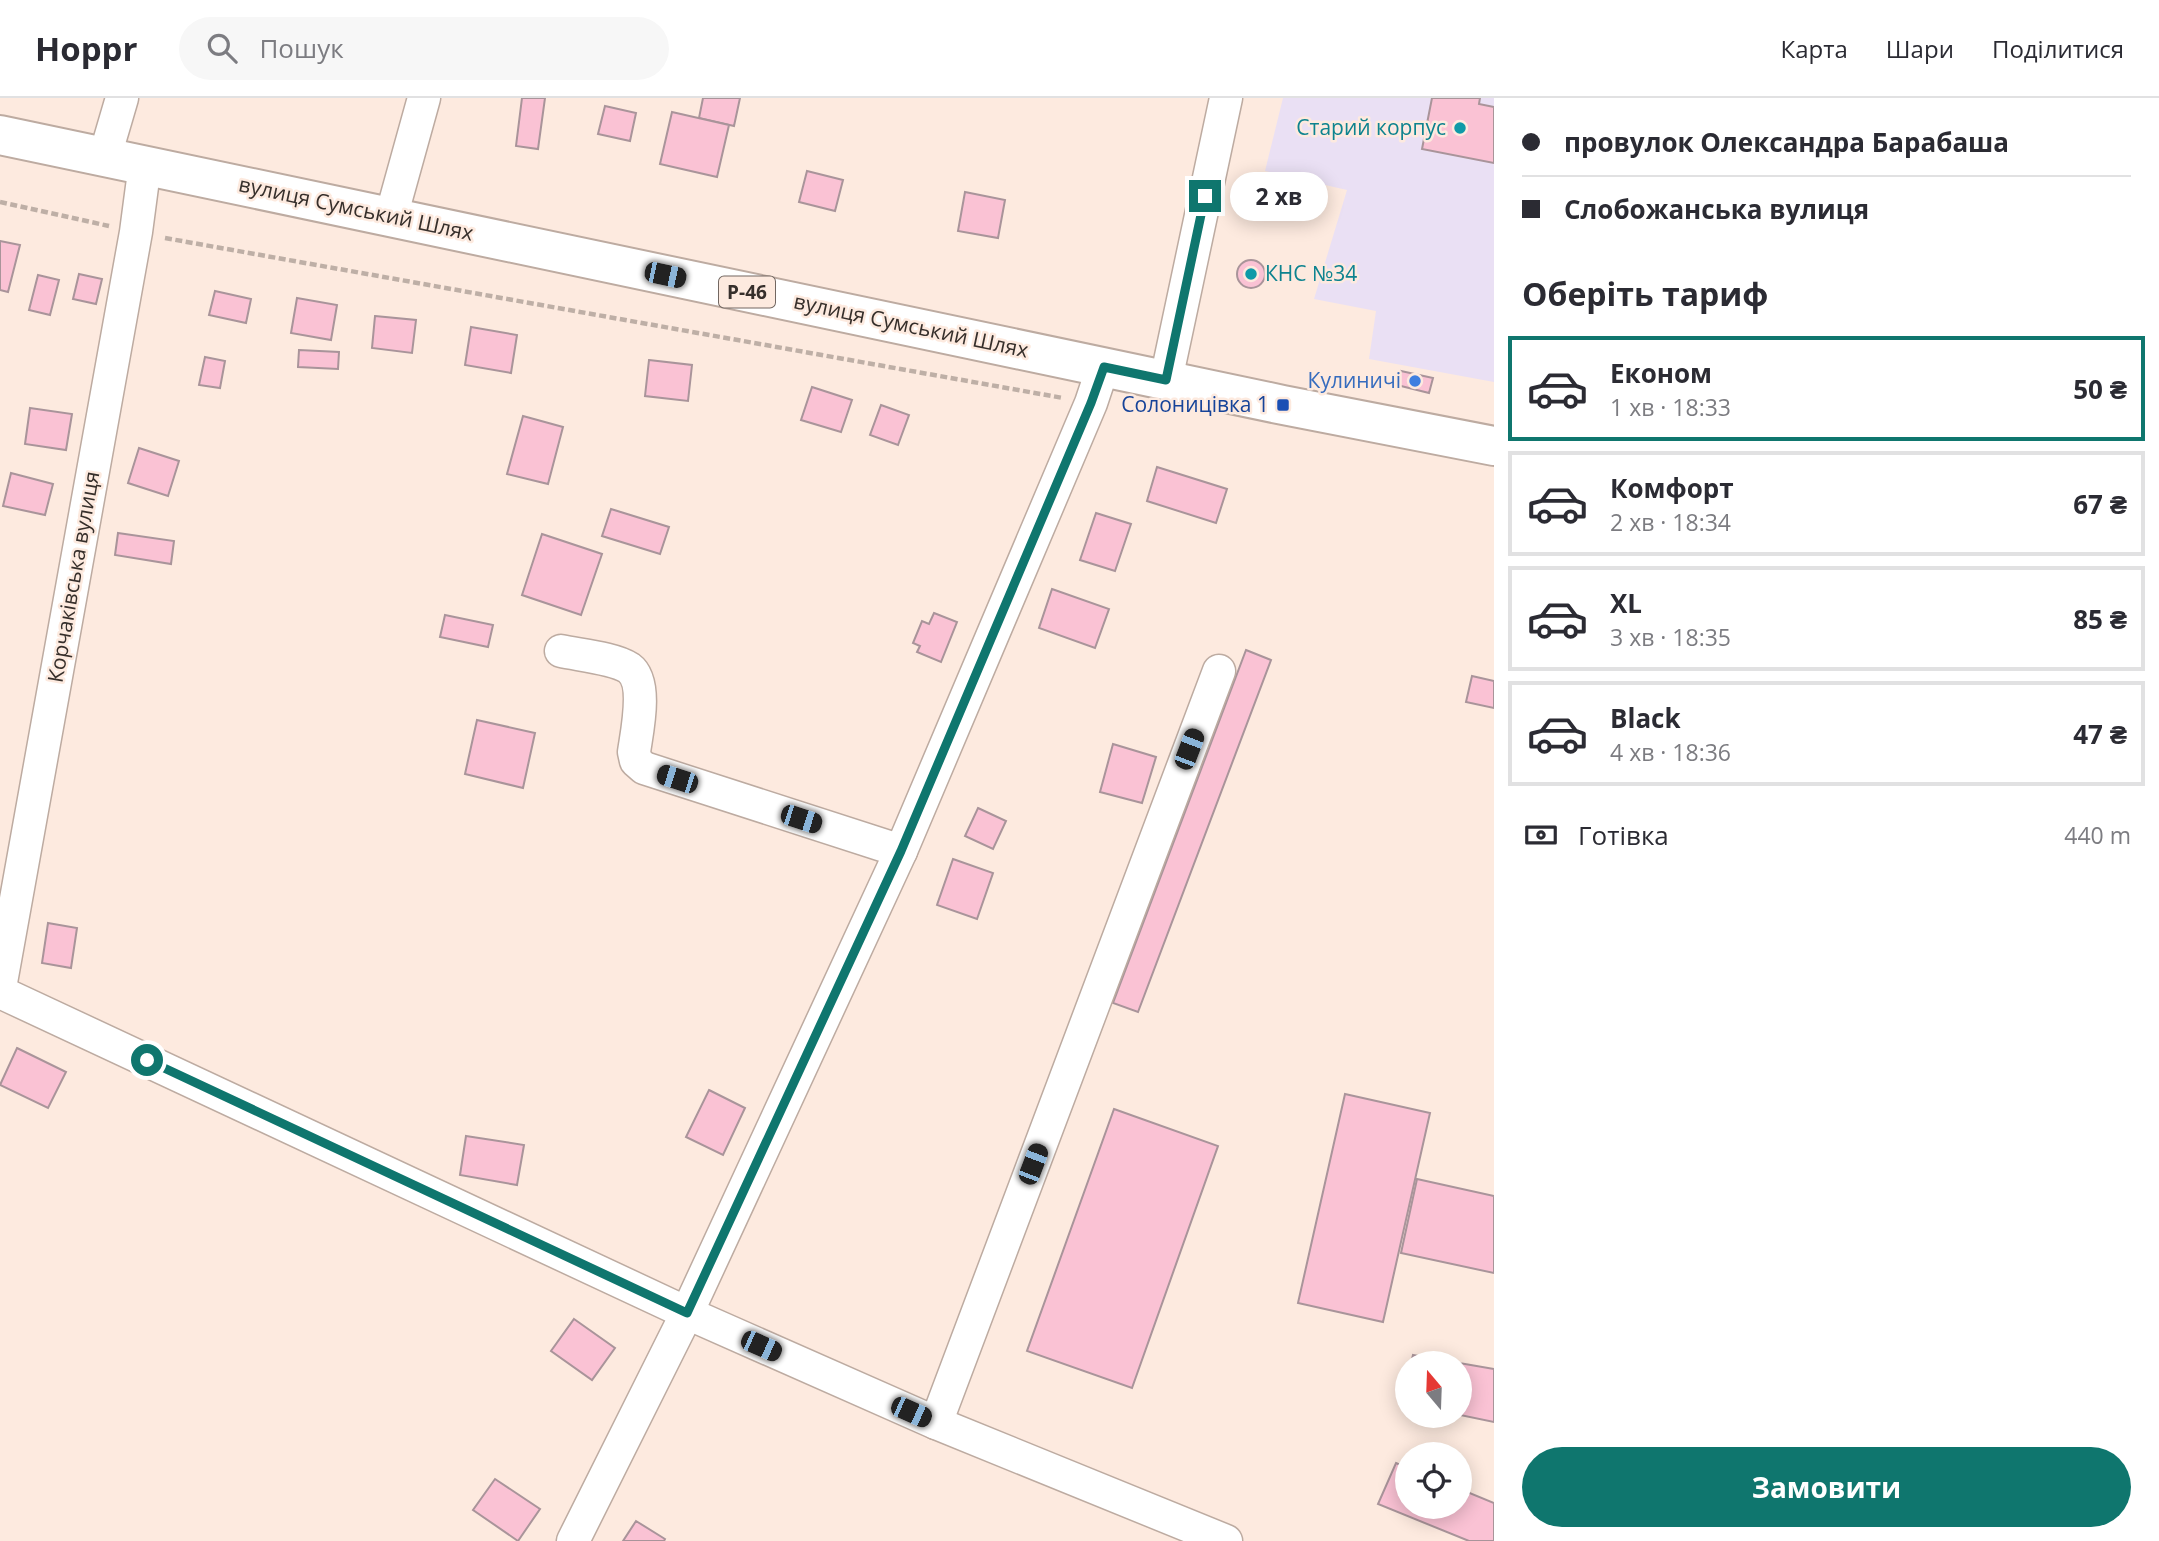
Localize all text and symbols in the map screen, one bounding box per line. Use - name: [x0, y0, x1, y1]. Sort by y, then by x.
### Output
- search box: [179, 17, 669, 80]
- text: Hoppr: [35, 26, 137, 71]
- icon: search: [203, 29, 241, 67]
- text: Пошук: [259, 30, 344, 66]
- text: Карта: [1781, 32, 1848, 65]
- text: Шари: [1886, 32, 1954, 65]
- text: Поділитися: [1992, 32, 2124, 65]
- place label: Старий корпус: [1296, 113, 1446, 141]
- marker: Старий корпус: [1452, 120, 1468, 136]
- text: провулок Олександра Барабаша: [1564, 124, 2009, 160]
- street label: вулиця Сумський Шлях: [236, 169, 476, 247]
- callout: 2 хв: [1230, 172, 1328, 220]
- route end: [1189, 180, 1221, 212]
- text: 2 хв: [1256, 180, 1302, 212]
- text: Слобожанська вулиця: [1564, 191, 1869, 227]
- place label: КНС №34: [1265, 259, 1357, 287]
- car: [643, 260, 688, 290]
- marker: КНС №34: [1243, 266, 1259, 282]
- text: Оберіть тариф: [1522, 272, 1768, 315]
- road number: Р-46: [719, 276, 775, 308]
- street label: вулиця Сумський Шлях: [791, 286, 1031, 364]
- text: Економ: [1610, 355, 1712, 391]
- icon: car: [1526, 357, 1589, 420]
- place label: Кулиничі: [1308, 366, 1401, 394]
- text: 50 ₴: [2073, 371, 2127, 407]
- marker: Кулиничі: [1407, 373, 1423, 389]
- place label: Солоницівка 1: [1121, 390, 1269, 418]
- text: 1 хв · 18:33: [1610, 391, 1731, 423]
- marker: Солоницівка 1: [1275, 397, 1291, 413]
- street label: Корчаківська вулиця: [41, 469, 105, 685]
- text: Комфорт: [1610, 470, 1734, 506]
- icon: car: [1526, 472, 1589, 535]
- text: 67 ₴: [2073, 486, 2127, 522]
- text: 2 хв · 18:34: [1610, 506, 1731, 538]
- text: XL: [1610, 585, 1642, 621]
- icon: car: [1526, 587, 1589, 650]
- text: 85 ₴: [2073, 601, 2127, 637]
- text: 3 хв · 18:35: [1610, 621, 1731, 653]
- text: Black: [1610, 700, 1681, 736]
- icon: car: [1526, 702, 1589, 765]
- text: 47 ₴: [2073, 716, 2127, 752]
- car: [1172, 726, 1207, 772]
- text: 4 хв · 18:36: [1610, 736, 1731, 768]
- car: [654, 763, 701, 795]
- car: [778, 803, 825, 835]
- icon: cash: [1522, 816, 1560, 854]
- text: Готівка: [1578, 817, 1669, 853]
- text: 440 m: [2064, 819, 2131, 851]
- route start: [131, 1044, 163, 1076]
- car: [1016, 1141, 1051, 1187]
- car: [738, 1328, 785, 1364]
- north arrow: [1395, 1351, 1472, 1428]
- map controls: [1395, 1351, 1472, 1519]
- car: [888, 1394, 935, 1430]
- button: locate: [1395, 1442, 1472, 1519]
- button: Замовити: [1522, 1447, 2131, 1527]

